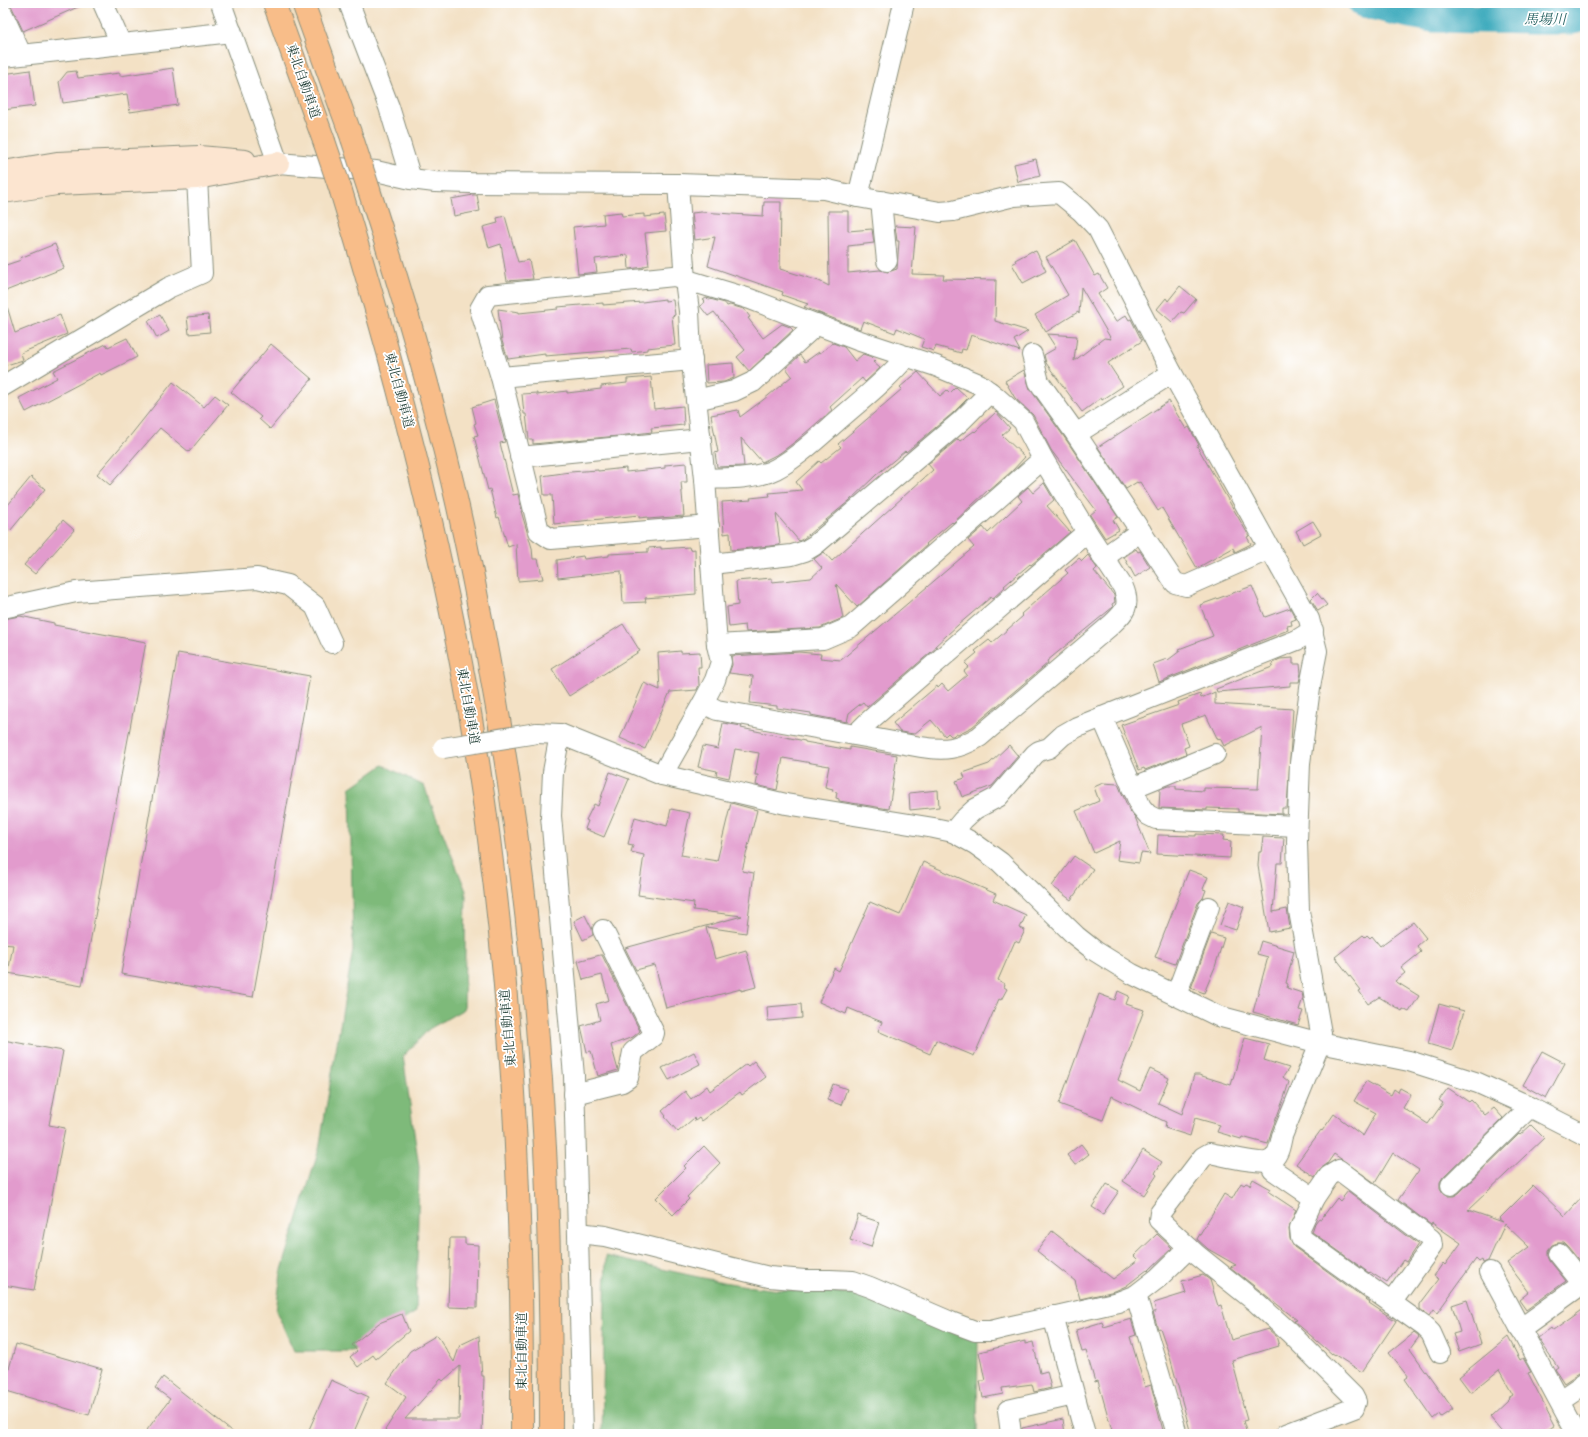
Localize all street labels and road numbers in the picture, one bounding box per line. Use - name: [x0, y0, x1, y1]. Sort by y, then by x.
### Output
- street label: 東北自動車道: [283, 42, 323, 120]
- street label: 東北自動車道: [381, 350, 417, 430]
- street label: 東北自動車道: [453, 666, 483, 746]
- street label: 東北自動車道: [497, 988, 519, 1068]
- street label: 東北自動車道: [514, 1312, 530, 1390]

